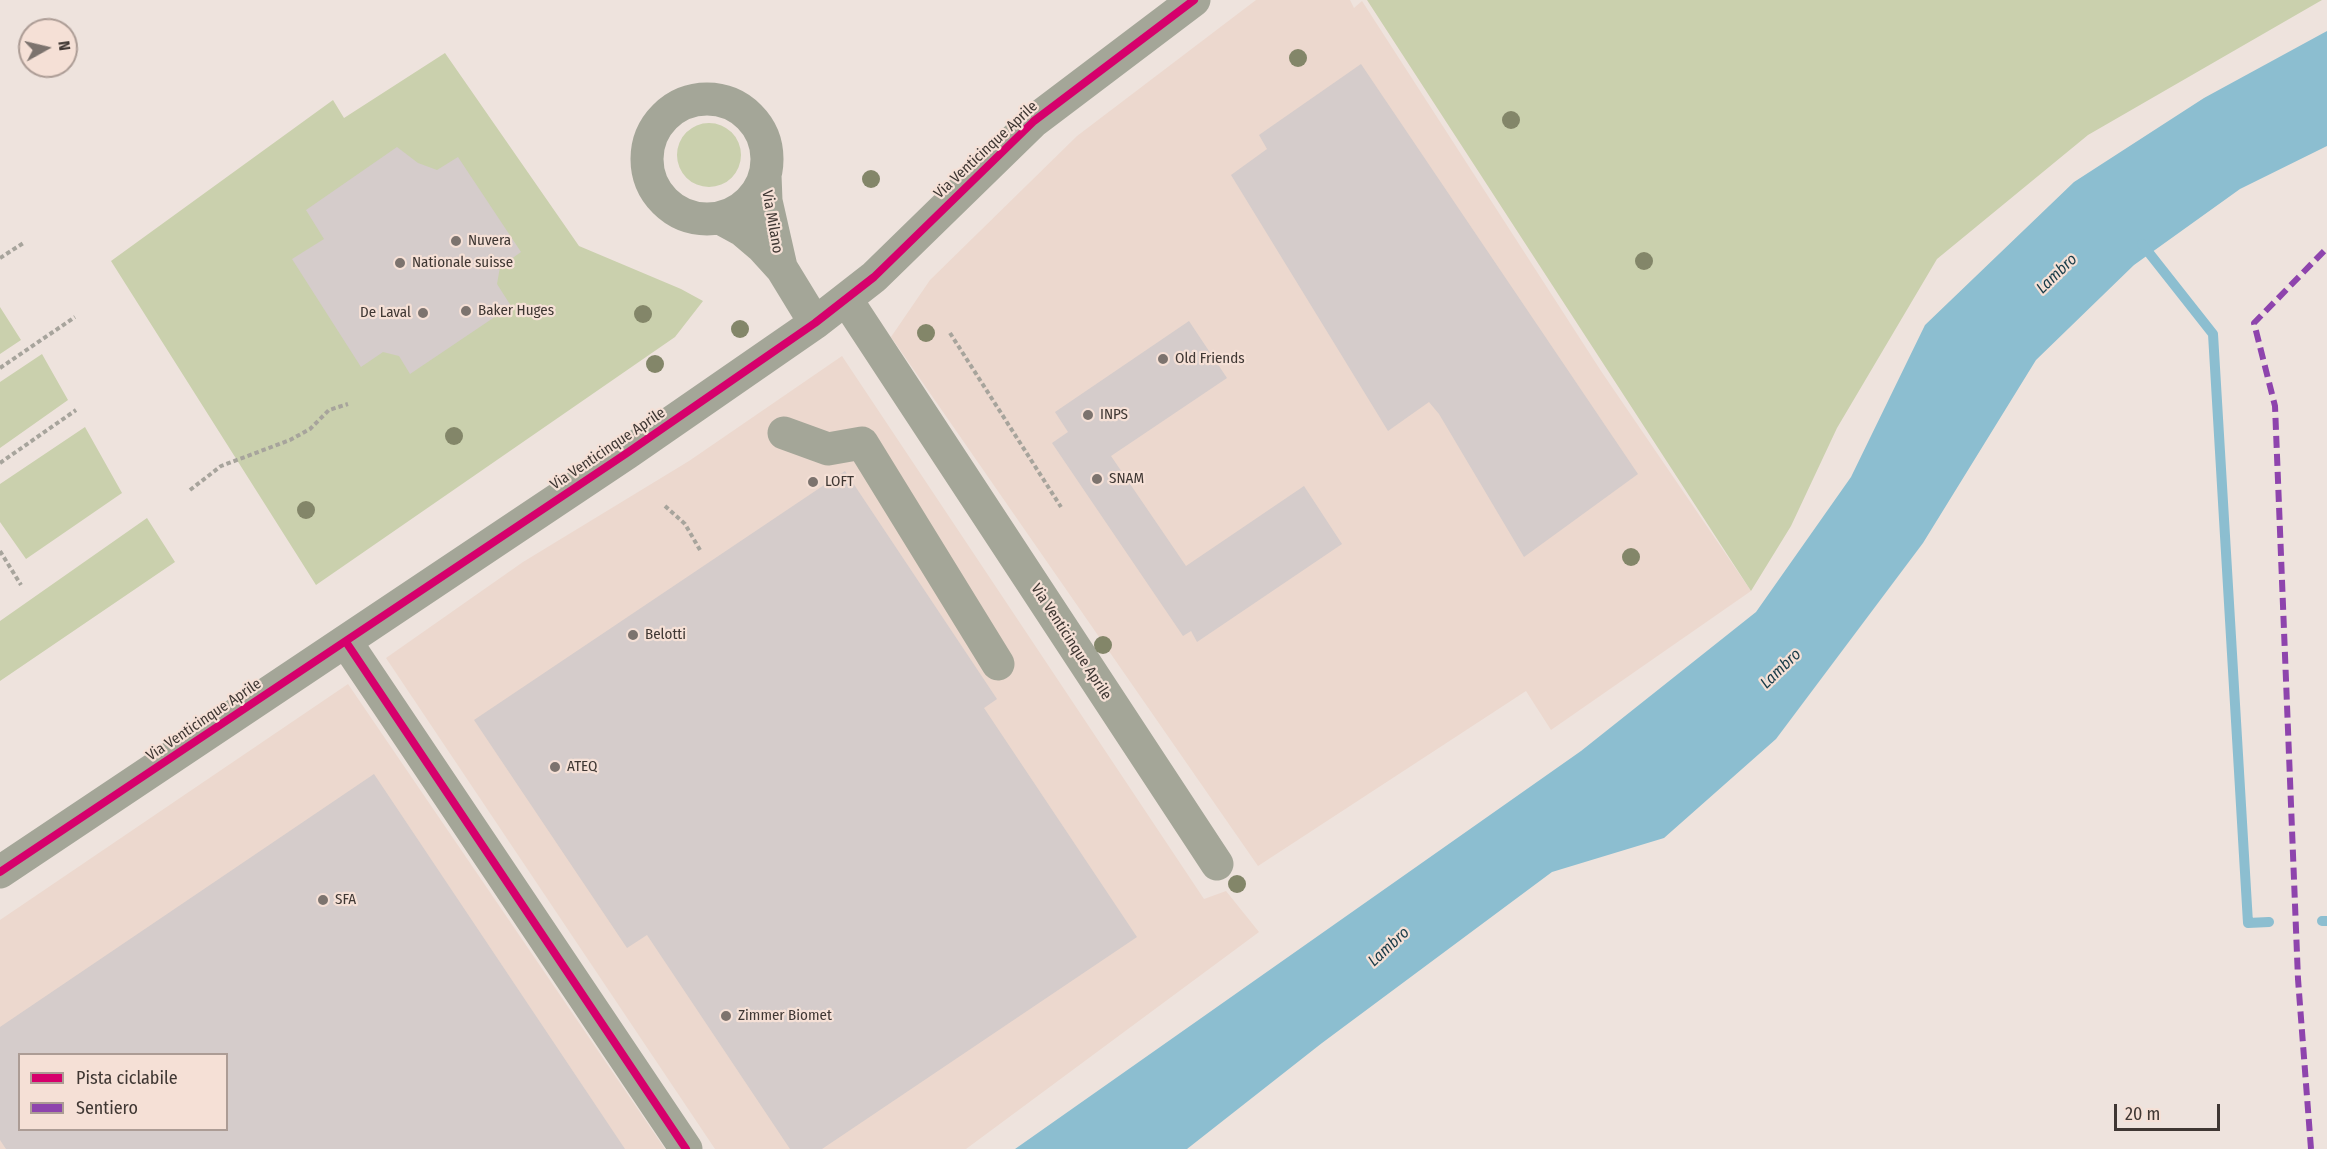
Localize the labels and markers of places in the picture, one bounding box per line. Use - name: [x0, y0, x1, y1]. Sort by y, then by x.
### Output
- place label: Nuvera: [468, 232, 511, 250]
- marker: Nuvera: [449, 234, 463, 248]
- place label: Nationale suisse: [412, 254, 513, 272]
- marker: Nationale suisse: [393, 256, 407, 270]
- place label: Baker Huges: [478, 302, 554, 320]
- place label: De Laval: [360, 304, 411, 322]
- marker: Baker Huges: [459, 304, 473, 318]
- marker: De Laval: [416, 306, 430, 320]
- place label: Old Friends: [1175, 350, 1245, 368]
- marker: Old Friends: [1156, 352, 1170, 366]
- place label: INPS: [1100, 406, 1128, 424]
- marker: INPS: [1081, 408, 1095, 422]
- place label: SNAM: [1109, 470, 1144, 488]
- marker: SNAM: [1090, 472, 1104, 486]
- place label: LOFT: [825, 473, 854, 491]
- marker: LOFT: [806, 475, 820, 489]
- place label: Belotti: [645, 626, 686, 644]
- marker: Belotti: [626, 628, 640, 642]
- place label: ATEQ: [567, 758, 597, 776]
- marker: ATEQ: [548, 760, 562, 774]
- place label: SFA: [335, 891, 356, 909]
- marker: SFA: [316, 893, 330, 907]
- place label: Zimmer Biomet: [738, 1007, 832, 1025]
- marker: Zimmer Biomet: [719, 1009, 733, 1023]

